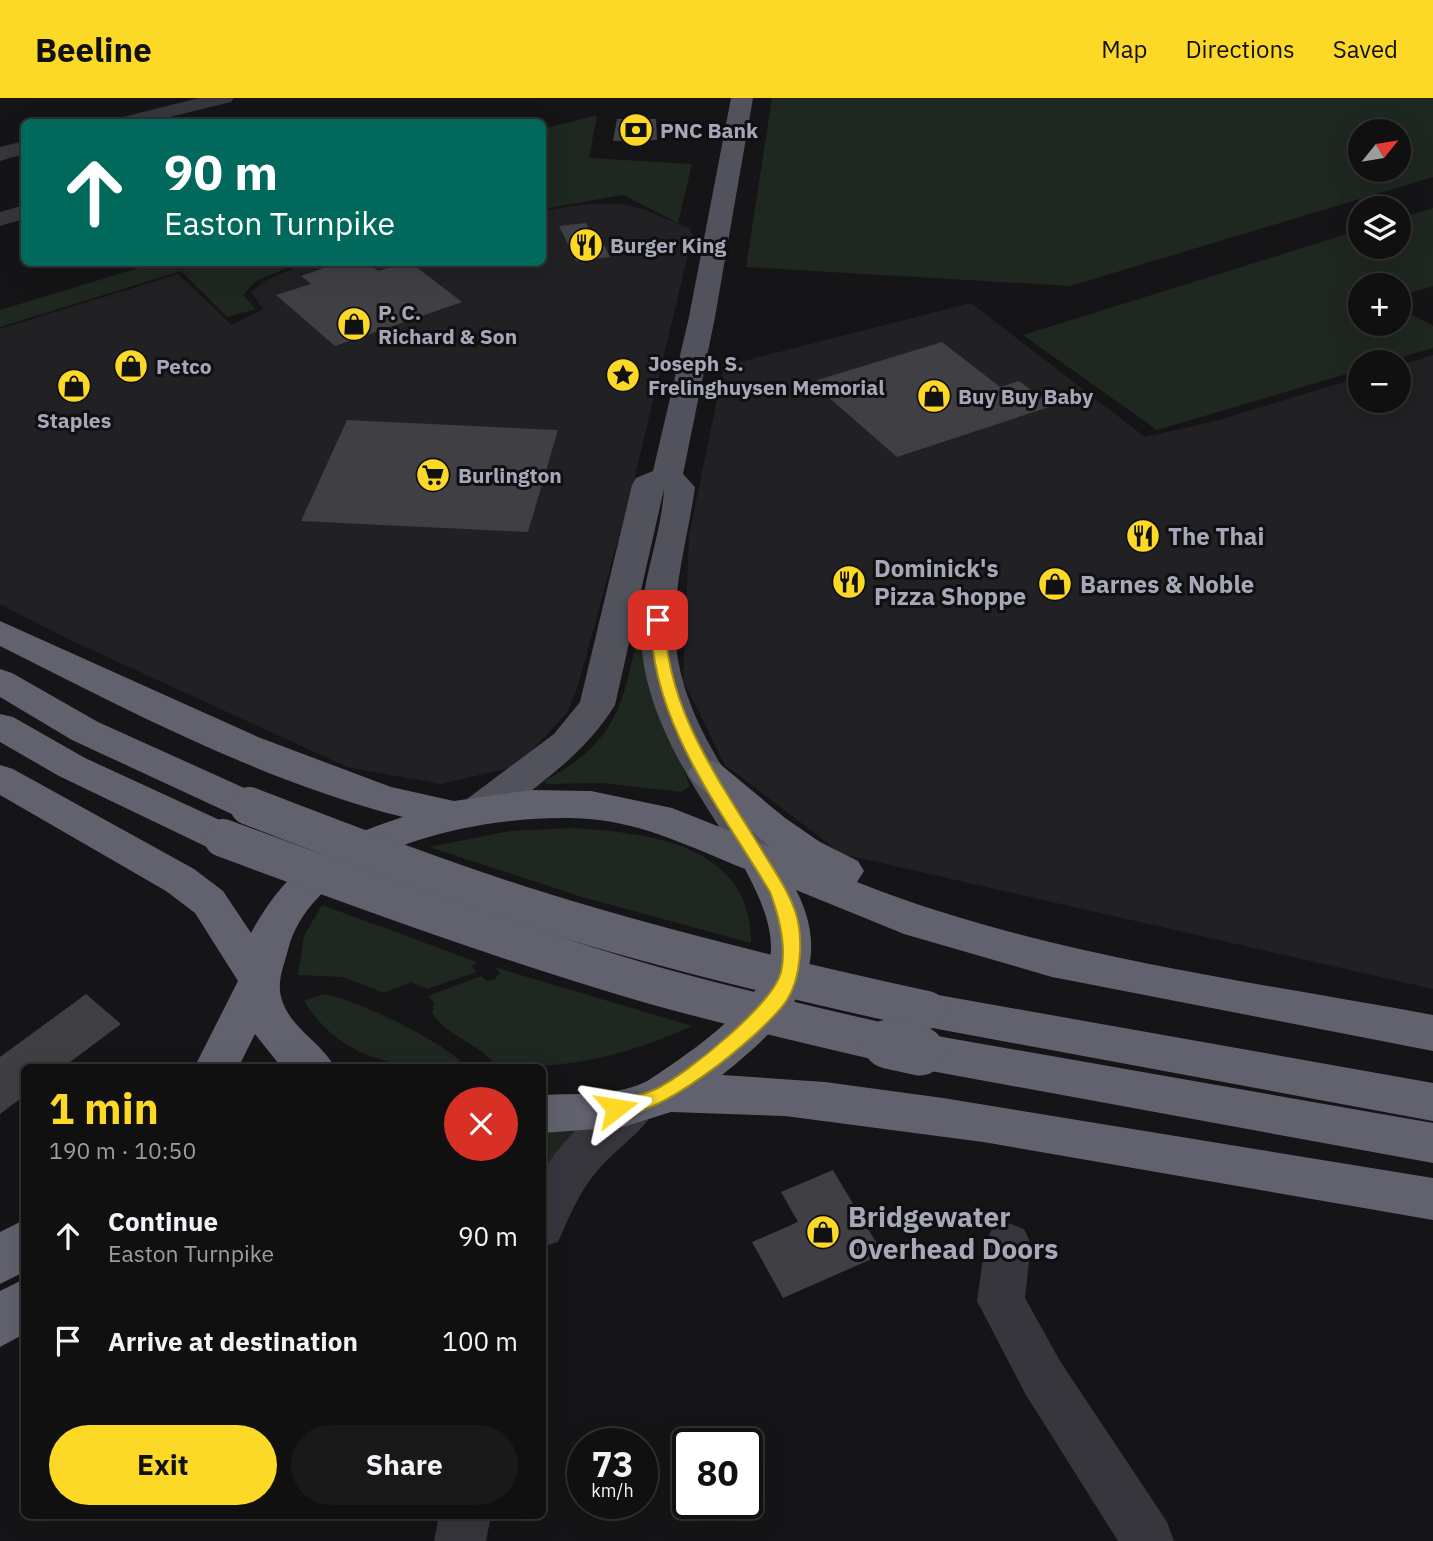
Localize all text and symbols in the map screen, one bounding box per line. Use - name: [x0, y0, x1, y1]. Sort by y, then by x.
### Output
- text: Beeline: [35, 28, 152, 71]
- text: Map: [1101, 33, 1147, 65]
- text: Directions: [1185, 33, 1295, 65]
- text: Saved: [1333, 33, 1398, 65]
- bank icon: PNC Bank: [617, 111, 655, 149]
- place label: PNC Bank: [660, 116, 759, 144]
- north arrow: [1348, 119, 1410, 182]
- map controls: [1348, 119, 1411, 413]
- text: 90 m: [164, 140, 278, 203]
- icon: ahead: [49, 147, 140, 238]
- button: layers: [1348, 196, 1411, 259]
- text: Easton Turnpike: [164, 202, 395, 244]
- restaurant icon: Burger King: [567, 226, 605, 264]
- place label: Burger King: [610, 231, 727, 259]
- button: +: [1348, 273, 1411, 336]
- place label: P. C. Richard & Son: [378, 298, 517, 350]
- shop icon: P. C. Richard & Son: [335, 305, 373, 343]
- shop icon: Petco: [112, 347, 150, 385]
- place label: Joseph S. Frelinghuysen Memorial: [648, 349, 885, 401]
- button: −: [1348, 350, 1411, 413]
- place label: Petco: [156, 352, 212, 380]
- place icon: Joseph S. Frelinghuysen Memorial: [604, 356, 642, 394]
- shop icon: Staples: [55, 367, 93, 405]
- shop icon: Buy Buy Baby: [915, 377, 953, 415]
- place label: Buy Buy Baby: [958, 382, 1094, 410]
- place label: Staples: [37, 406, 111, 434]
- supermarket icon: Burlington: [414, 456, 452, 494]
- place label: Burlington: [458, 461, 562, 489]
- restaurant icon: The Thai: [1124, 517, 1162, 555]
- place label: The Thai: [1168, 520, 1264, 552]
- place label: Dominick's Pizza Shoppe: [874, 552, 1026, 612]
- restaurant icon: Dominick's Pizza Shoppe: [830, 563, 868, 601]
- shop icon: Barnes & Noble: [1036, 565, 1074, 603]
- place label: Barnes & Noble: [1080, 568, 1254, 600]
- pin: [628, 590, 688, 650]
- icon: arrive: [639, 601, 677, 639]
- position arrow: [579, 1071, 653, 1145]
- text: 1 min: [49, 1081, 159, 1136]
- button: close: [444, 1087, 518, 1161]
- text: 190 m · 10:50: [49, 1135, 196, 1165]
- place label: Bridgewater Overhead Doors: [848, 1198, 1058, 1267]
- text: Continue: [108, 1204, 218, 1238]
- shop icon: Bridgewater Overhead Doors: [804, 1213, 842, 1251]
- icon: ahead: [49, 1217, 87, 1255]
- text: 90 m: [458, 1219, 518, 1253]
- text: Easton Turnpike: [108, 1238, 274, 1268]
- icon: arrive: [49, 1322, 87, 1360]
- text: Arrive at destination: [108, 1324, 358, 1358]
- text: 100 m: [442, 1324, 518, 1358]
- button: Exit: [49, 1425, 277, 1505]
- button: Share: [291, 1425, 518, 1505]
- speed limit sign: 80: [672, 1428, 763, 1519]
- text: 73: [591, 1441, 634, 1487]
- text: km/h: [591, 1479, 634, 1502]

